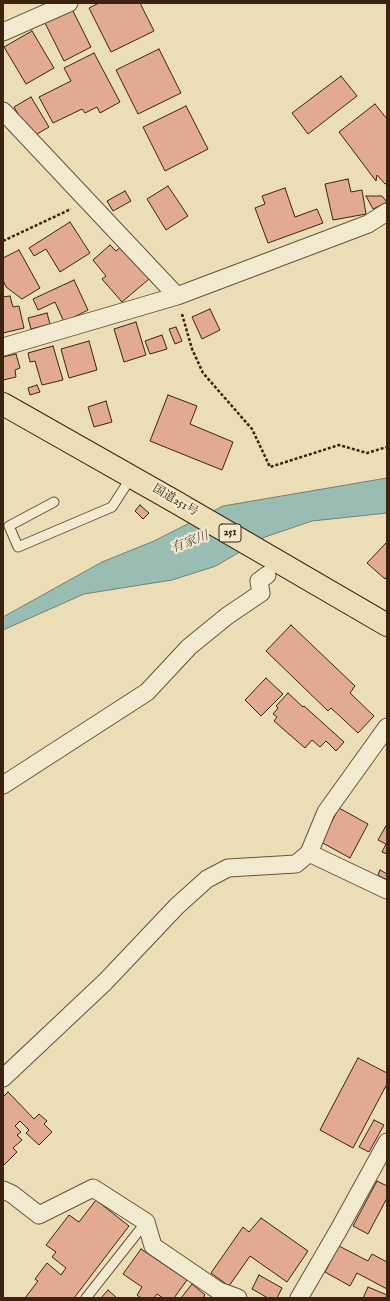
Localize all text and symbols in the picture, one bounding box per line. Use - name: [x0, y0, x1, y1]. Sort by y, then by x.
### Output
- street label: 国道251号: [150, 482, 200, 520]
- road number: 251: [219, 524, 241, 542]
- water label: 有家川: [169, 529, 211, 557]

